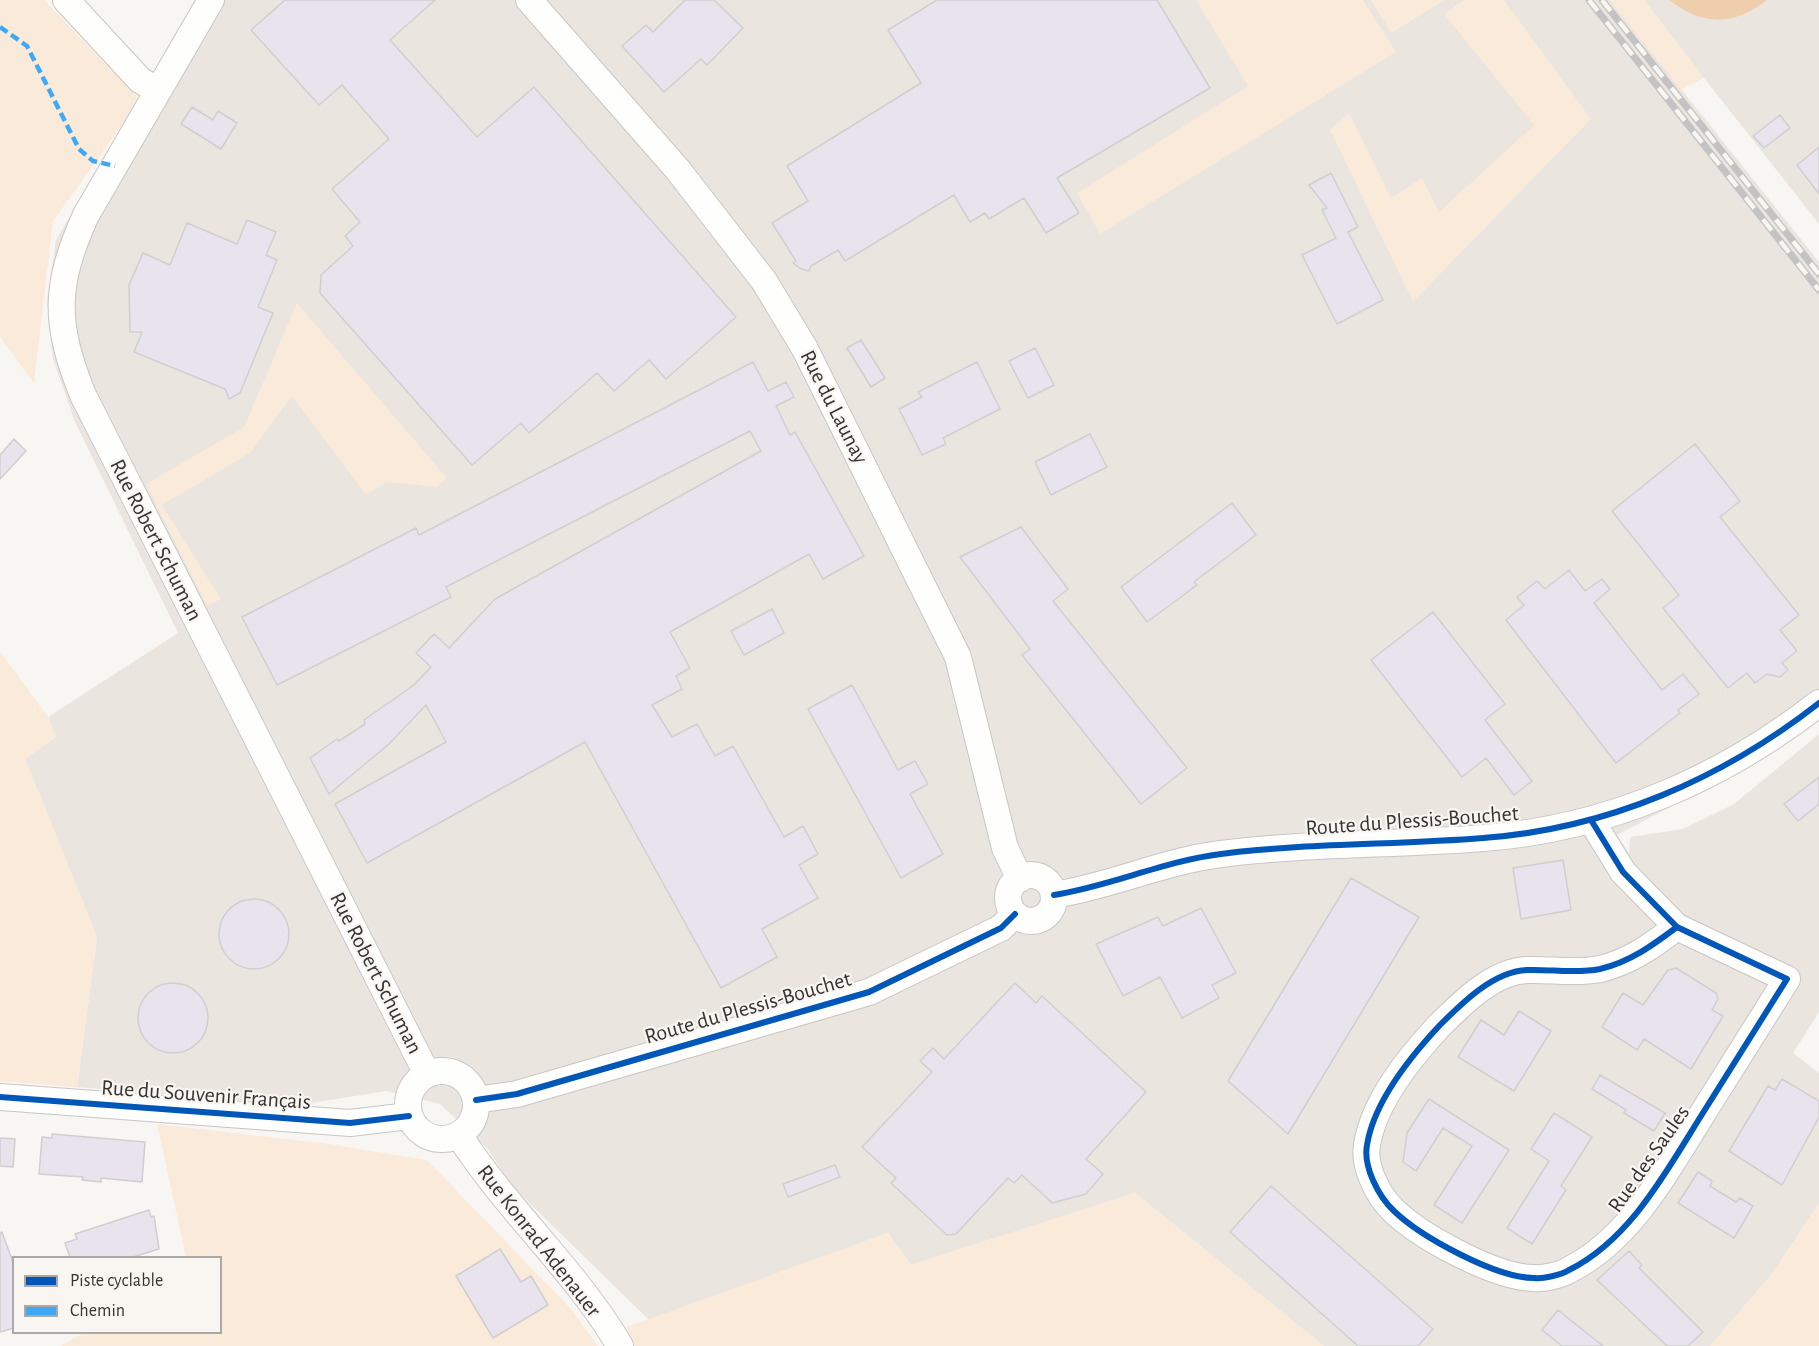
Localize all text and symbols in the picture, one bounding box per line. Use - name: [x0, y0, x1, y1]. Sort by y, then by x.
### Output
- street label: Rue du Launay: [794, 346, 874, 468]
- street label: Rue Robert Schuman: [104, 455, 208, 625]
- street label: Route du Plessis-Bouchet: [1304, 800, 1520, 842]
- street label: Rue Robert Schuman: [324, 888, 428, 1058]
- street label: Route du Plessis-Bouchet: [642, 966, 854, 1050]
- street label: Rue du Souvenir Français: [100, 1075, 312, 1115]
- street label: Rue des Saules: [1602, 1100, 1696, 1218]
- street label: Rue Konrad Adenauer: [471, 1160, 607, 1322]
- legend: [12, 1256, 222, 1334]
- text: Piste cyclable: [70, 1272, 163, 1290]
- text: Chemin: [70, 1302, 125, 1320]

